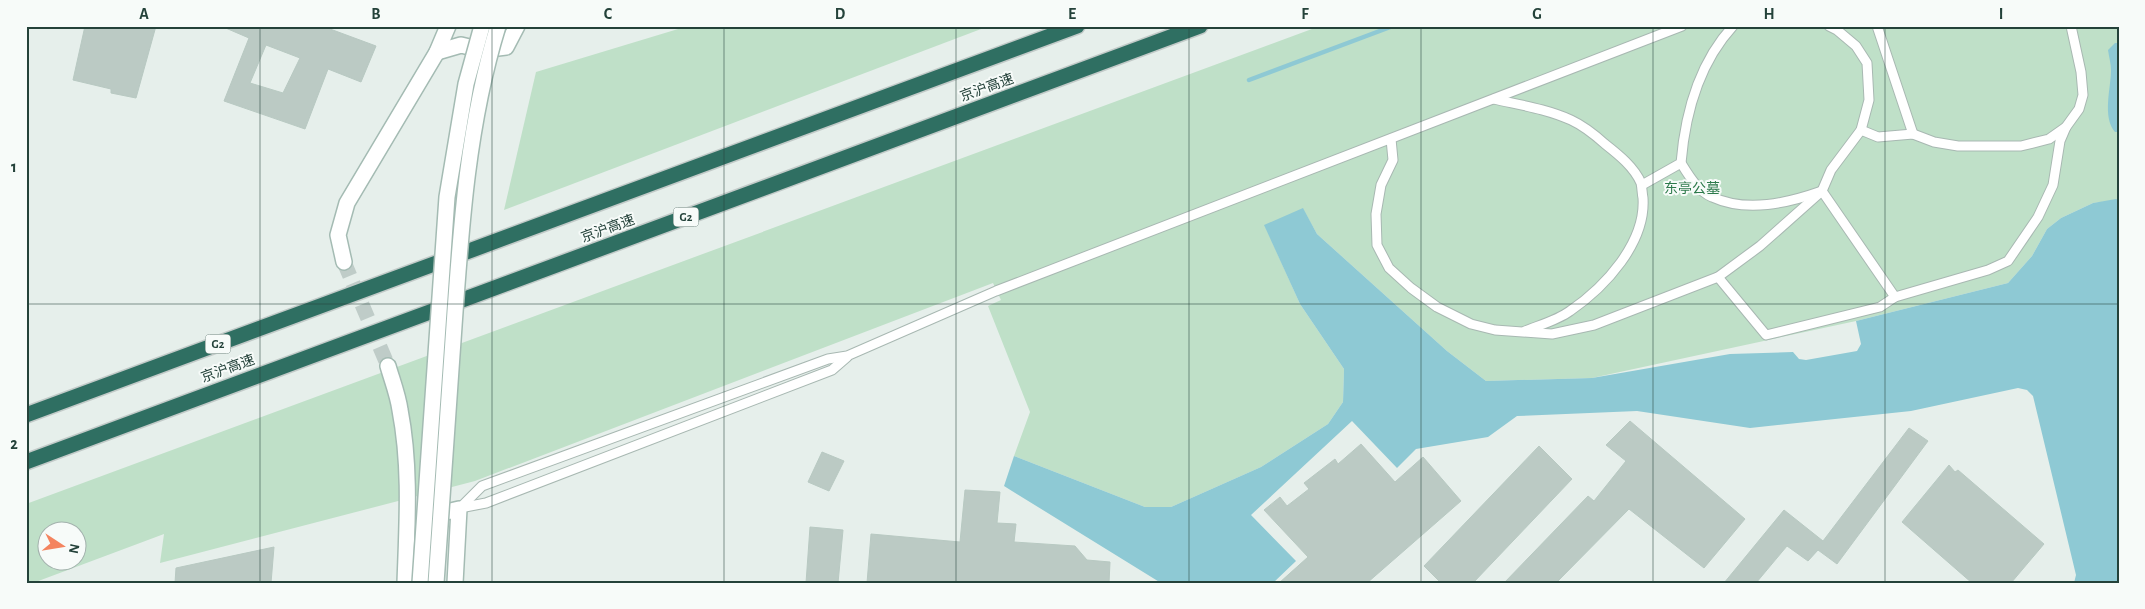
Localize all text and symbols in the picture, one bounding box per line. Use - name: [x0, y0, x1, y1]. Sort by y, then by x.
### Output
- text: A: [139, 6, 149, 22]
- text: B: [371, 6, 381, 22]
- text: C: [604, 6, 613, 22]
- text: D: [835, 6, 846, 22]
- text: E: [1068, 6, 1076, 22]
- text: F: [1301, 6, 1309, 22]
- text: G: [1532, 6, 1542, 22]
- text: H: [1763, 6, 1775, 22]
- text: I: [1999, 6, 2003, 22]
- street label: 京沪高速: [958, 71, 1016, 104]
- text: 1: [11, 159, 17, 175]
- park label: 东亭公墓: [1664, 181, 1720, 196]
- road number: G2: [674, 208, 698, 226]
- street label: 京沪高速: [579, 212, 637, 245]
- road number: G2: [206, 334, 230, 354]
- street label: 京沪高速: [199, 352, 257, 385]
- text: 2: [10, 436, 18, 452]
- north arrow: [38, 522, 88, 572]
- text: N: [66, 542, 82, 555]

